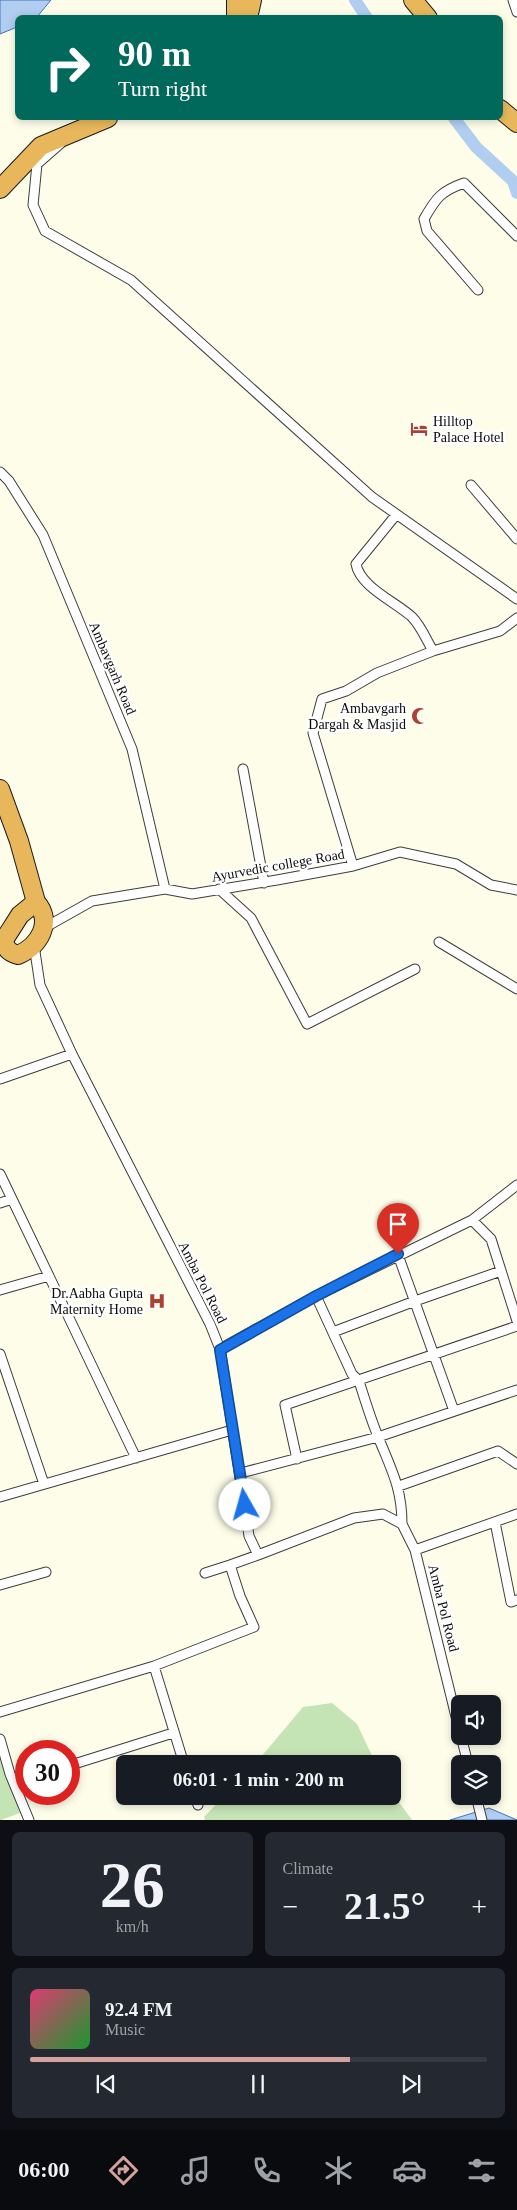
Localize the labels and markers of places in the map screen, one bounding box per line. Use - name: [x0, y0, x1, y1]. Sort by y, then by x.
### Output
- place label: Hilltop Palace Hotel: [433, 414, 504, 445]
- hotel icon: Hilltop Palace Hotel: [409, 419, 429, 439]
- place label: Ambavgarh Dargah & Masjid: [308, 701, 406, 732]
- mosque icon: Ambavgarh Dargah & Masjid: [410, 706, 430, 726]
- pin: [377, 1203, 419, 1254]
- place label: Dr.Aabha Gupta Maternity Home: [50, 1286, 144, 1317]
- hospital icon: Dr.Aabha Gupta Maternity Home: [147, 1291, 167, 1311]

